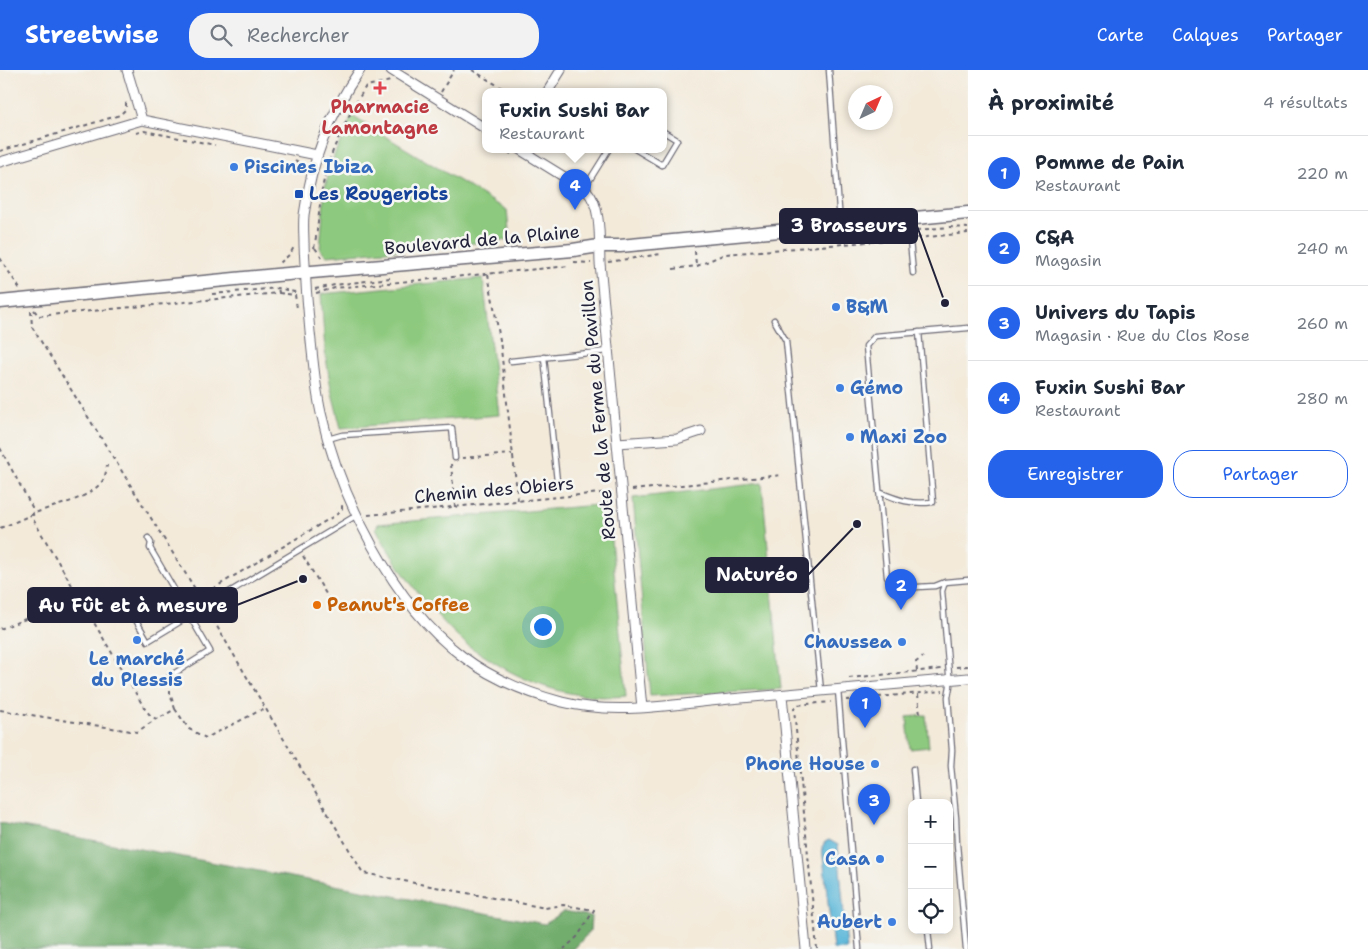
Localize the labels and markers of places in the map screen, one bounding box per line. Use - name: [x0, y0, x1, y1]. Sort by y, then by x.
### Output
- marker: Pharmacie Lamontagne: [374, 82, 386, 94]
- place label: Pharmacie Lamontagne: [321, 95, 439, 140]
- place label: Piscines Ibiza: [244, 155, 374, 179]
- marker: Piscines Ibiza: [228, 161, 240, 173]
- pin: 4: [559, 169, 591, 210]
- place label: Les Rougeriots: [309, 182, 448, 206]
- marker: Les Rougeriots: [293, 188, 305, 200]
- callout: 3 Brasseurs: [780, 209, 917, 243]
- place label: B&M: [846, 295, 889, 319]
- marker: B&M: [830, 301, 842, 313]
- place label: Gémo: [850, 376, 903, 400]
- marker: Gémo: [834, 382, 846, 394]
- place label: Maxi Zoo: [860, 425, 947, 449]
- marker: Maxi Zoo: [844, 431, 856, 443]
- callout: Naturéo: [706, 558, 808, 592]
- pin: 2: [885, 569, 917, 610]
- callout: Au Fût et à mesure: [28, 588, 237, 622]
- place label: Peanut's Coffee: [327, 593, 470, 617]
- marker: Peanut's Coffee: [311, 599, 323, 611]
- place label: Chaussea: [804, 630, 893, 654]
- marker: Le marché du Plessis: [131, 634, 143, 646]
- marker: Chaussea: [896, 636, 908, 648]
- place label: Le marché du Plessis: [89, 647, 185, 692]
- pin: 1: [849, 687, 881, 728]
- place label: Phone House: [745, 752, 865, 776]
- marker: Phone House: [869, 758, 881, 770]
- pin: 3: [858, 784, 890, 825]
- place label: Casa: [825, 847, 871, 871]
- marker: Casa: [874, 853, 886, 865]
- place label: Aubert: [817, 910, 882, 934]
- marker: Aubert: [886, 916, 898, 928]

